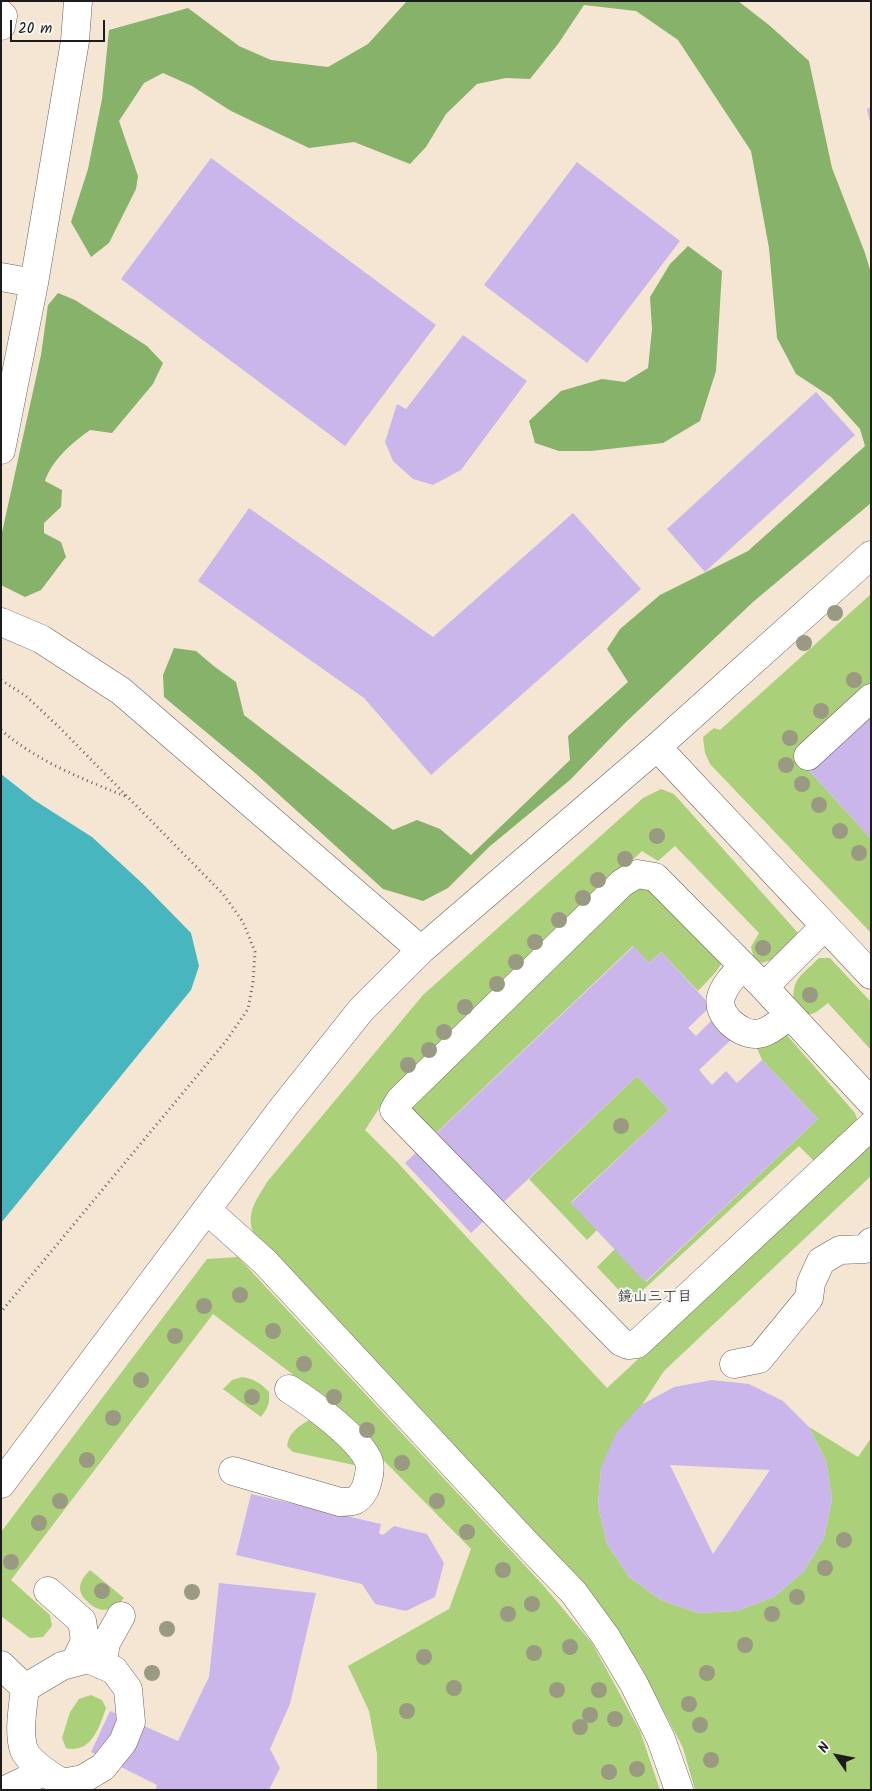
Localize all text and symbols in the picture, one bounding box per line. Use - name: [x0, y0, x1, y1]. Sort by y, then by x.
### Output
- scale bar: [12, 10, 108, 42]
- text: 20 m: [18, 17, 52, 41]
- district label: 鏡山三丁目: [618, 1289, 692, 1307]
- north arrow: [812, 1731, 862, 1781]
- text: N: [813, 1738, 836, 1758]

